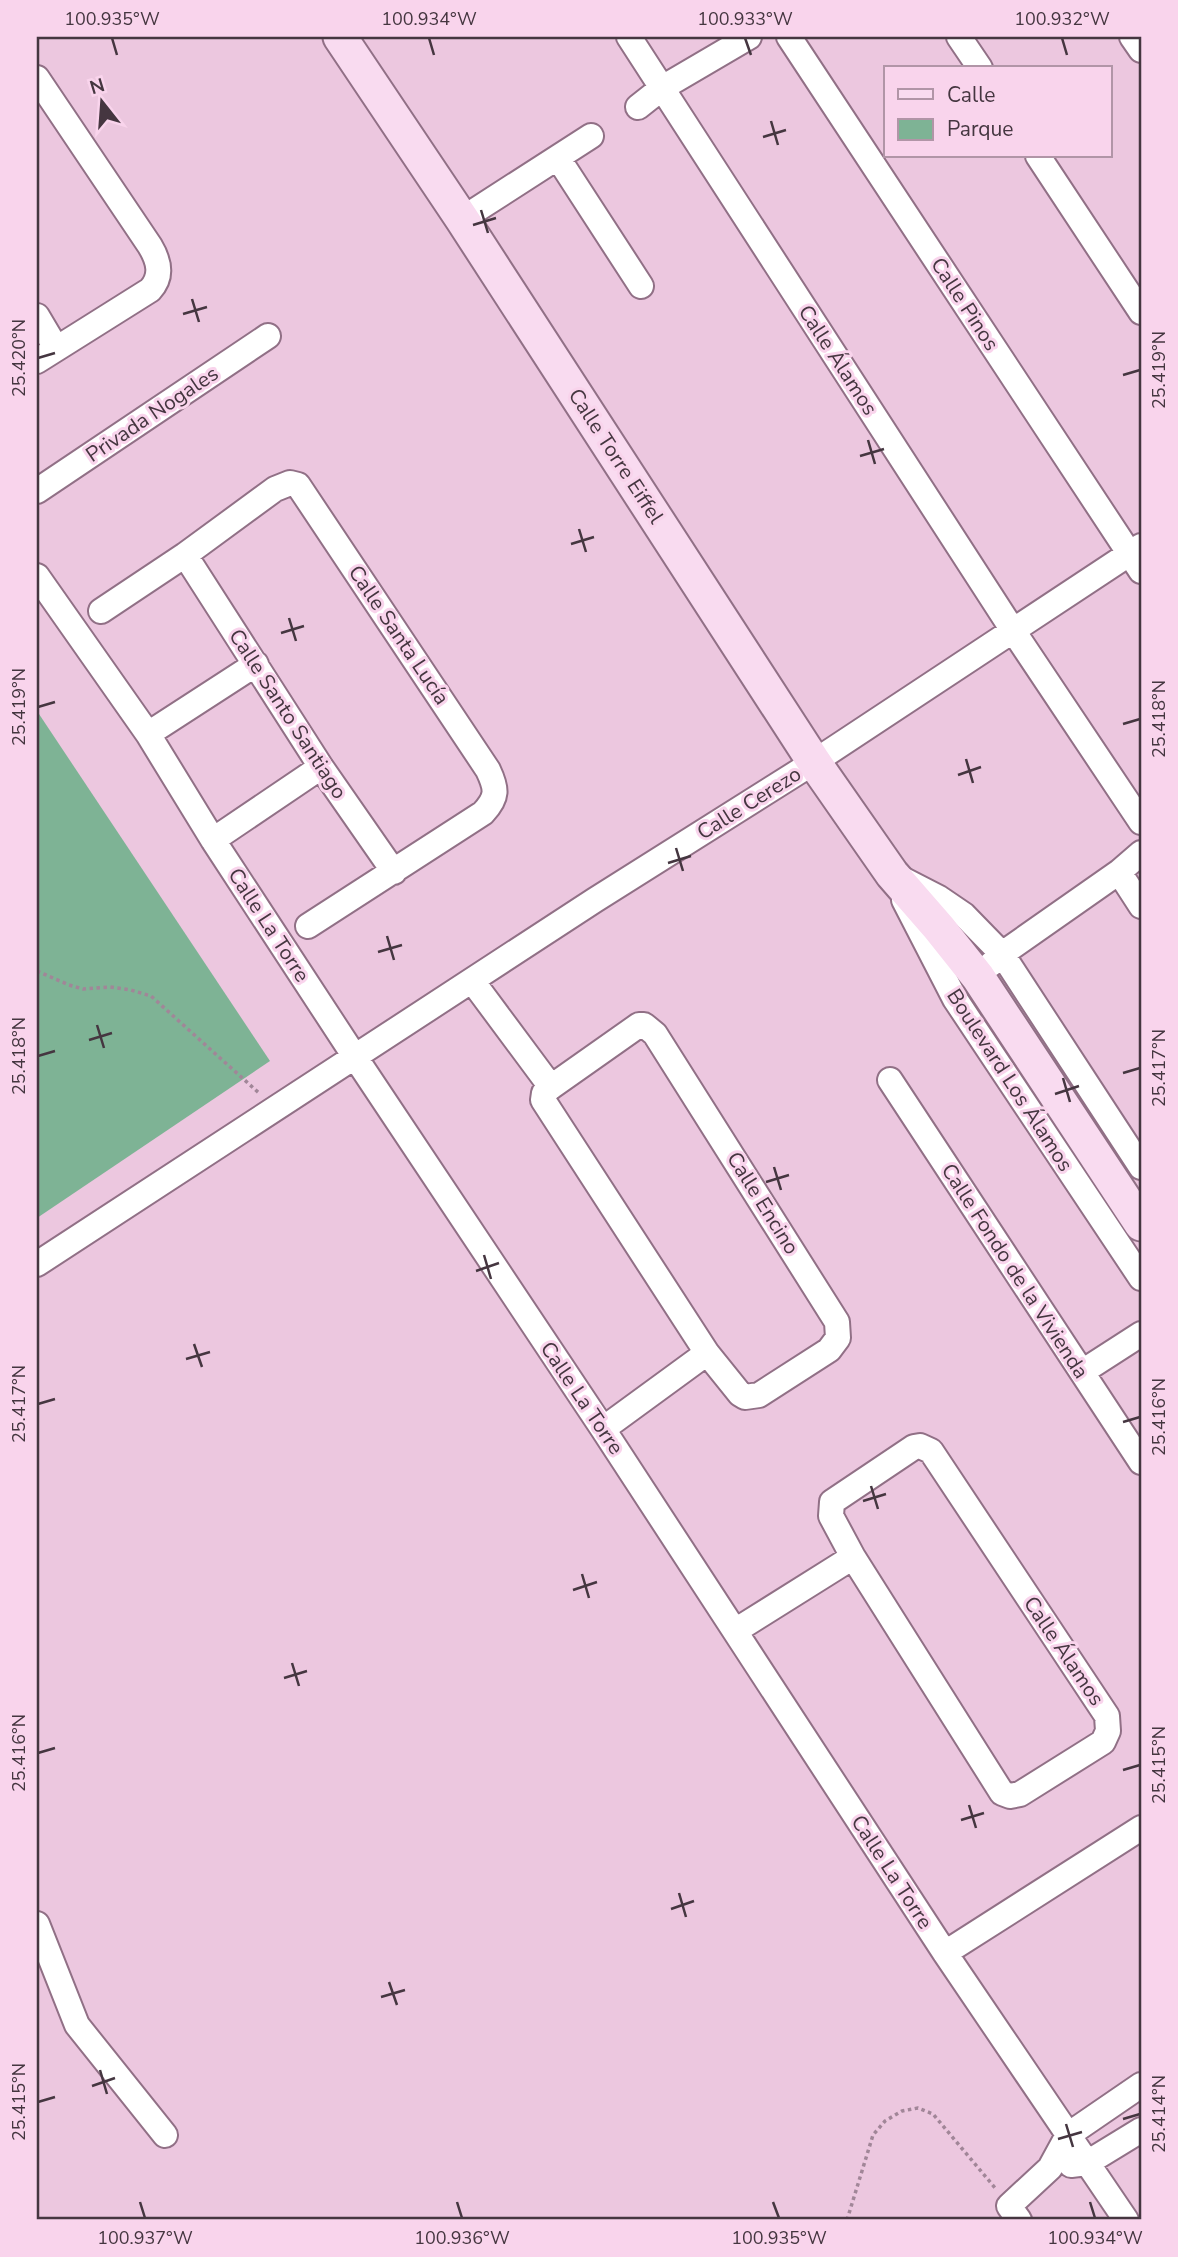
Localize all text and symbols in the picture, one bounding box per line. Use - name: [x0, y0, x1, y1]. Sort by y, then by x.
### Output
- text: 100.935°W: [64, 7, 160, 31]
- text: 100.934°W: [381, 7, 477, 31]
- text: 100.933°W: [697, 7, 793, 31]
- text: 100.932°W: [1014, 7, 1110, 31]
- north arrow: [66, 66, 136, 136]
- legend: [884, 66, 1112, 158]
- text: N: [87, 72, 108, 101]
- text: Calle: [947, 81, 995, 109]
- text: Parque: [947, 115, 1014, 143]
- street label: Calle Pinos: [924, 252, 1006, 356]
- street label: Calle Álamos: [792, 299, 884, 421]
- text: 25.420°N: [7, 319, 31, 397]
- text: 25.419°N: [1147, 331, 1171, 409]
- street label: Privada Nogales: [80, 359, 224, 469]
- street label: Calle Torre Eiffel: [562, 383, 671, 530]
- street label: Calle Santa Lucía: [342, 560, 456, 710]
- street label: Calle Santo Santiago: [222, 624, 354, 804]
- text: 25.419°N: [7, 668, 31, 746]
- text: 25.418°N: [1147, 680, 1171, 758]
- street label: Calle Cerezo: [692, 760, 806, 846]
- street label: Calle La Torre: [222, 863, 316, 987]
- street label: Boulevard Los Álamos: [940, 983, 1080, 1177]
- text: 25.418°N: [7, 1017, 31, 1095]
- text: 25.417°N: [1147, 1029, 1171, 1107]
- street label: Calle Encino: [720, 1146, 806, 1260]
- street label: Calle Fondo de la Vivienda: [935, 1158, 1095, 1384]
- street label: Calle La Torre: [534, 1336, 630, 1460]
- text: 25.417°N: [7, 1365, 31, 1443]
- text: 25.416°N: [1147, 1378, 1171, 1456]
- street label: Calle Álamos: [1017, 1591, 1111, 1711]
- text: 25.416°N: [7, 1714, 31, 1792]
- text: 25.415°N: [1147, 1726, 1171, 1804]
- street label: Calle La Torre: [845, 1810, 939, 1934]
- text: 25.415°N: [7, 2063, 31, 2141]
- text: 25.414°N: [1147, 2075, 1171, 2153]
- text: 100.937°W: [97, 2226, 193, 2250]
- text: 100.936°W: [414, 2226, 510, 2250]
- text: 100.935°W: [731, 2226, 827, 2250]
- text: 100.934°W: [1047, 2226, 1143, 2250]

